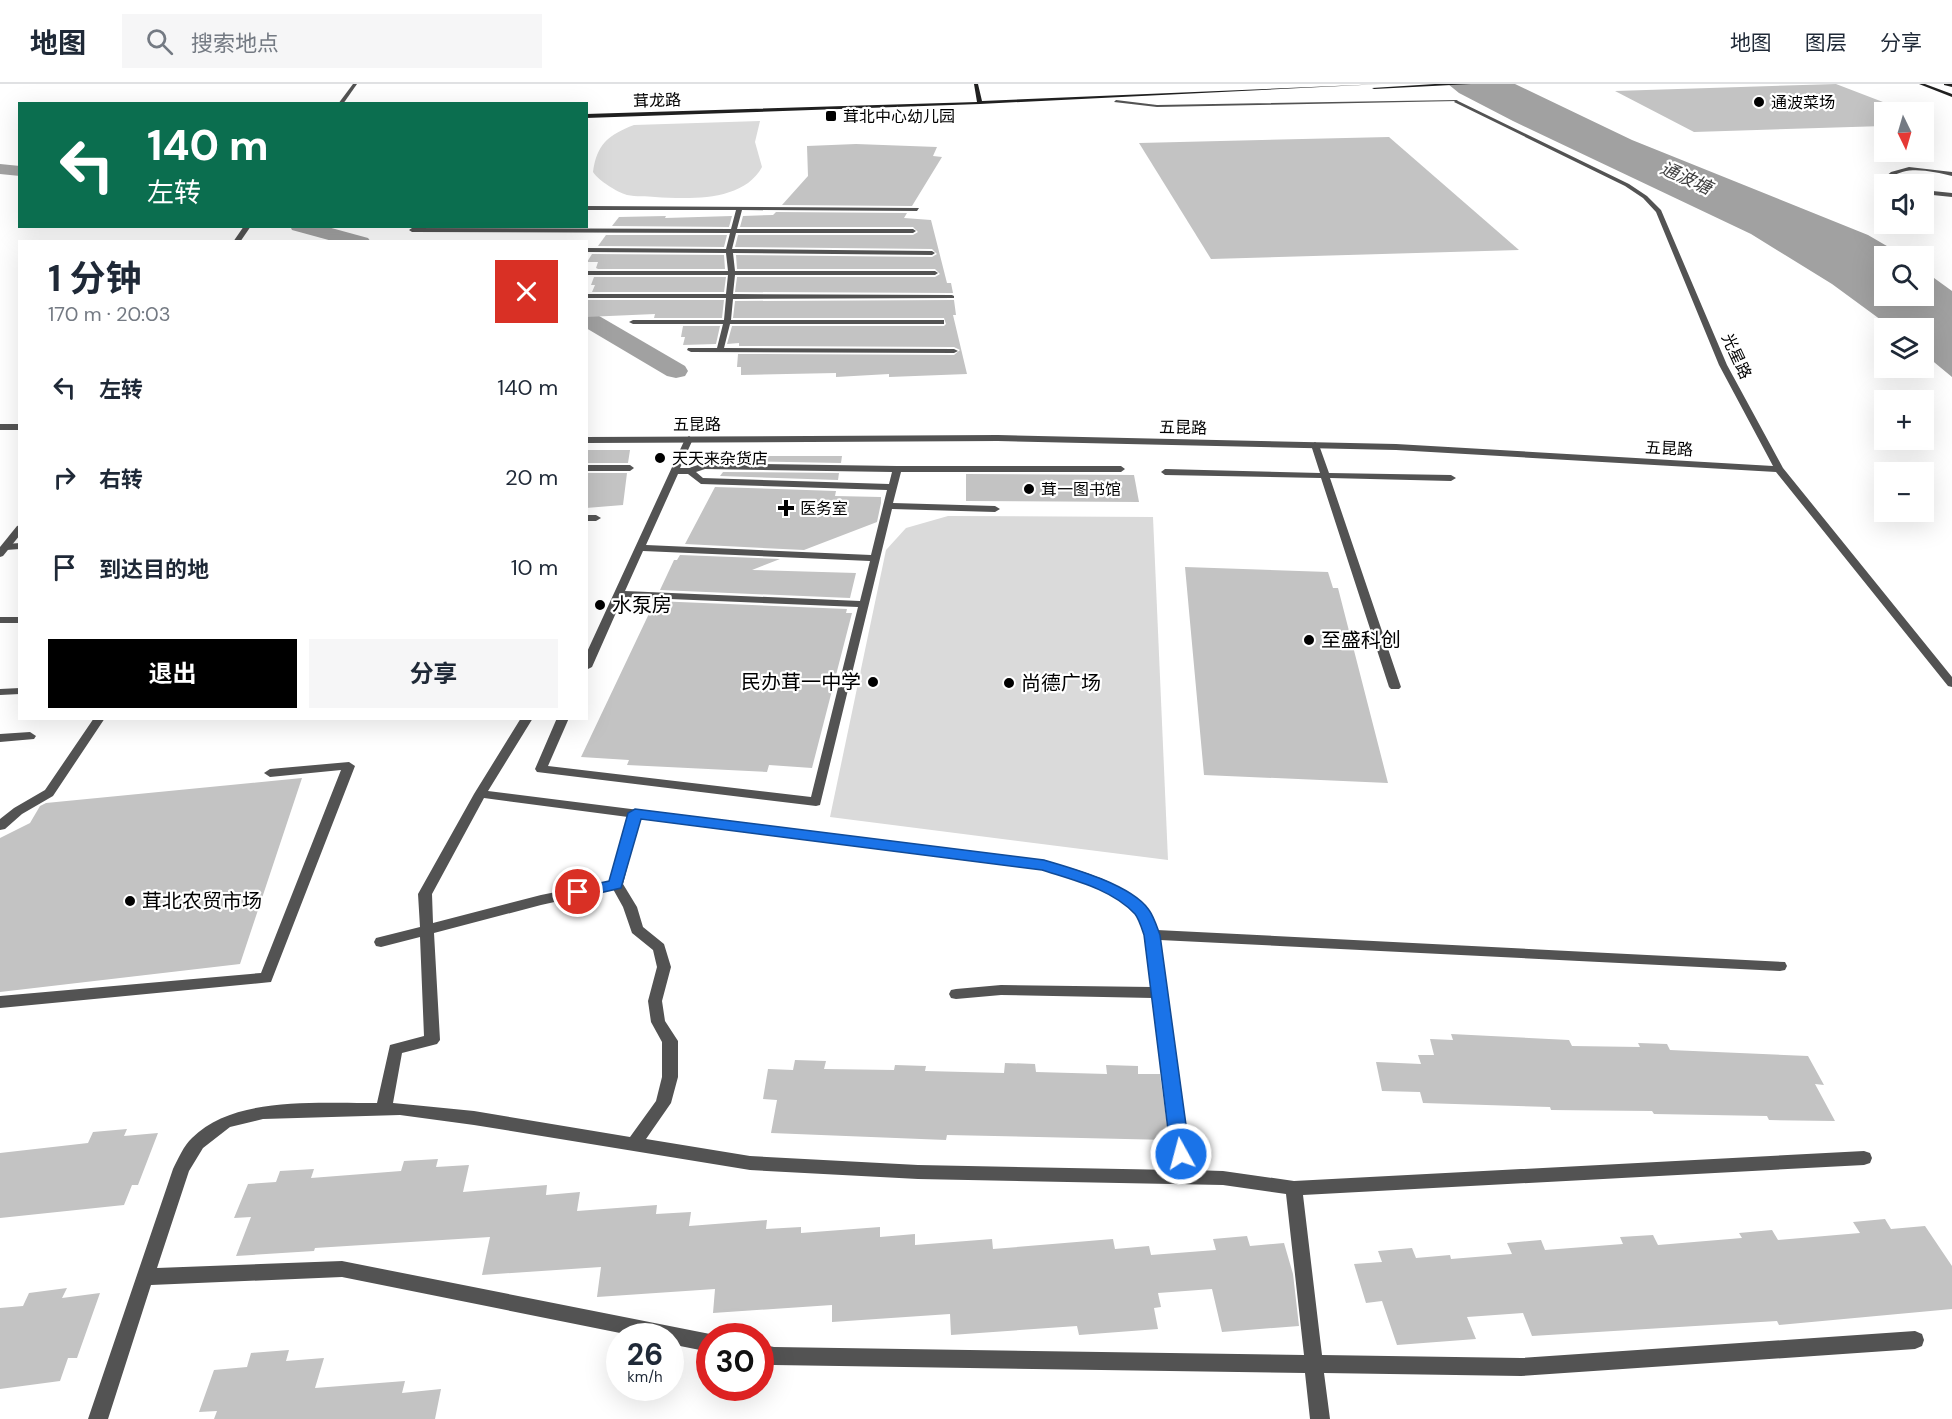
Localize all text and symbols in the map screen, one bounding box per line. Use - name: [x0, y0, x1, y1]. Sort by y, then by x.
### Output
- search box: [122, 14, 542, 68]
- text: 地图: [30, 25, 86, 62]
- icon: search: [143, 25, 176, 58]
- text: 搜索地点: [191, 29, 279, 58]
- text: 地图: [1730, 29, 1772, 57]
- text: 图层: [1805, 29, 1847, 57]
- text: 分享: [1880, 29, 1922, 57]
- street label: 茸龙路: [633, 89, 681, 112]
- place label: 通波菜场: [1771, 92, 1835, 113]
- marker: 通波菜场: [1752, 95, 1766, 109]
- north arrow: [1874, 102, 1934, 162]
- map controls: [1874, 102, 1934, 522]
- place label: 茸北中心幼儿园: [843, 106, 955, 127]
- marker: 茸北中心幼儿园: [824, 109, 838, 123]
- text: 140 m: [147, 118, 269, 173]
- icon: left: [48, 126, 126, 204]
- water label: 通波塘: [1656, 156, 1718, 201]
- button: sound: [1874, 174, 1934, 234]
- text: 左转: [147, 175, 201, 210]
- button: search: [1874, 246, 1934, 306]
- text: 1 分钟: [48, 255, 142, 302]
- button: close: [495, 260, 558, 323]
- text: 170 m · 20:03: [48, 301, 171, 327]
- button: layers: [1874, 318, 1934, 378]
- street label: 光星路: [1717, 330, 1756, 382]
- icon: left: [48, 371, 81, 404]
- text: 140 m: [497, 373, 558, 402]
- text: 左转: [99, 375, 143, 404]
- button: +: [1874, 390, 1934, 450]
- street label: 五昆路: [673, 414, 721, 435]
- street label: 五昆路: [1159, 417, 1207, 438]
- street label: 五昆路: [1644, 437, 1693, 460]
- place label: 天天来杂货店: [672, 448, 768, 469]
- marker: 天天来杂货店: [653, 451, 667, 465]
- icon: right: [48, 461, 81, 494]
- button: −: [1874, 462, 1934, 522]
- text: 20 m: [505, 463, 558, 492]
- text: 右转: [99, 465, 143, 494]
- place label: 茸一图书馆: [1041, 479, 1121, 500]
- marker: 茸一图书馆: [1022, 482, 1036, 496]
- place label: 医务室: [800, 498, 848, 519]
- marker: 医务室: [777, 499, 795, 517]
- icon: arrive: [48, 551, 81, 584]
- text: 10 m: [511, 553, 558, 582]
- text: 到达目的地: [99, 555, 209, 584]
- place label: 水泵房: [612, 592, 672, 618]
- marker: 水泵房: [593, 598, 607, 612]
- place label: 至盛科创: [1321, 627, 1401, 653]
- marker: 至盛科创: [1302, 633, 1316, 647]
- button: 退出: [48, 639, 297, 708]
- button: 分享: [309, 639, 558, 708]
- place label: 民办茸一中学: [741, 669, 861, 695]
- place label: 尚德广场: [1021, 670, 1101, 696]
- marker: 民办茸一中学: [866, 675, 880, 689]
- marker: 尚德广场: [1002, 676, 1016, 690]
- pin: [552, 866, 603, 917]
- icon: arrive: [561, 875, 594, 908]
- place label: 茸北农贸市场: [142, 888, 262, 914]
- marker: 茸北农贸市场: [123, 894, 137, 908]
- position arrow: [1149, 1122, 1213, 1186]
- speed limit sign: 30: [696, 1323, 774, 1401]
- text: 26: [627, 1335, 663, 1374]
- text: km/h: [627, 1367, 663, 1387]

